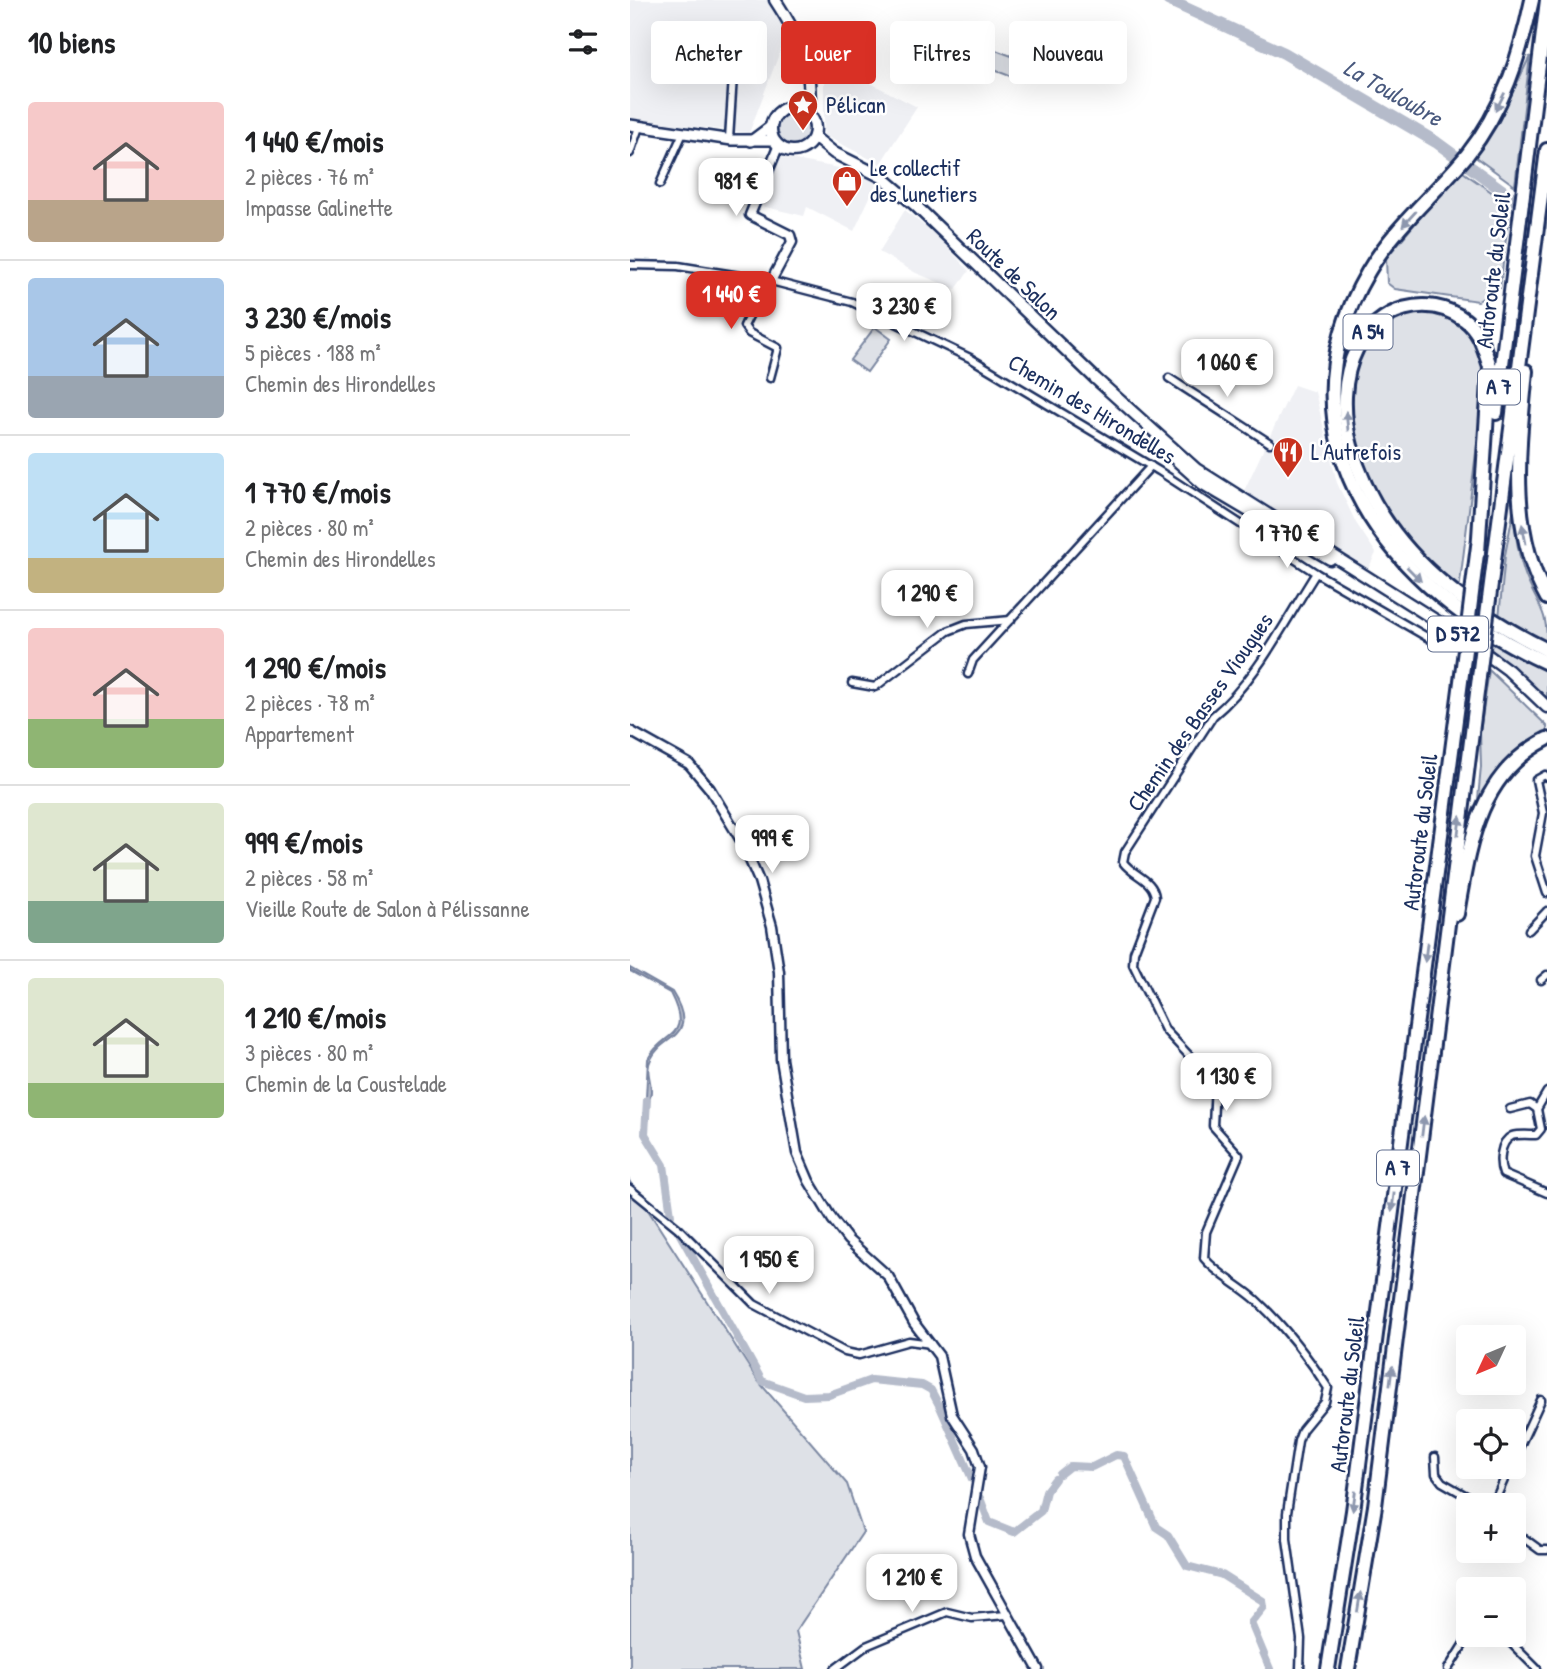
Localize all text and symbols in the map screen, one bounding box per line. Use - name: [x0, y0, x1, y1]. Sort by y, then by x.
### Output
- chip: Acheter: [651, 21, 767, 84]
- chip: Louer: [781, 21, 876, 84]
- chip: Filtres: [890, 21, 995, 84]
- chip: Nouveau: [1009, 21, 1127, 84]
- text: 10 biens: [28, 22, 115, 62]
- icon: filters: [564, 23, 602, 61]
- water label: La Touloubre: [1338, 51, 1450, 134]
- place icon: Pélican: [786, 88, 820, 132]
- place label: Pélican: [826, 89, 886, 120]
- one-way arrow: [1494, 92, 1505, 112]
- text: 1 440 €/mois: [245, 121, 384, 161]
- icon: home: [84, 130, 168, 214]
- place label: Le collectif des lunetiers: [870, 152, 977, 209]
- pin: 981 €: [687, 158, 785, 218]
- text: 2 pièces · 76 m²: [245, 161, 374, 192]
- shop icon: Le collectif des lunetiers: [830, 164, 864, 208]
- text: 981 €: [714, 165, 758, 196]
- street label: Autoroute du Soleil: [1468, 189, 1518, 350]
- text: Impasse Galinette: [245, 192, 393, 223]
- one-way arrow: [1401, 210, 1417, 228]
- street label: Route de Salon: [960, 221, 1068, 326]
- pin: 1 440 €: [666, 272, 796, 331]
- text: 1 440 €: [702, 278, 760, 309]
- pin: 3 230 €: [839, 284, 969, 343]
- text: 3 230 €: [872, 290, 936, 321]
- text: 3 230 €/mois: [245, 297, 391, 337]
- icon: home: [84, 306, 168, 390]
- road number: A 54: [1344, 314, 1392, 350]
- text: 5 pièces · 188 m²: [245, 337, 381, 368]
- pin: 1 060 €: [1162, 340, 1292, 399]
- street label: Chemin des Hirondelles: [1003, 346, 1182, 471]
- text: 1 060 €: [1197, 346, 1257, 377]
- text: Chemin des Hirondelles: [245, 368, 436, 399]
- road number: A 7: [1478, 370, 1520, 404]
- one-way arrow: [1341, 410, 1352, 432]
- restaurant icon: L'Autrefois: [1271, 435, 1305, 479]
- place label: L'Autrefois: [1311, 436, 1401, 467]
- text: 1 770 €/mois: [245, 472, 391, 512]
- icon: home: [84, 481, 168, 565]
- pin: 1 770 €: [1222, 510, 1352, 570]
- text: 2 pièces · 80 m²: [245, 512, 374, 543]
- text: 1 770 €: [1255, 517, 1319, 548]
- one-way arrow: [1518, 523, 1529, 545]
- text: Chemin des Hirondelles: [245, 543, 436, 574]
- one-way arrow: [1406, 565, 1422, 582]
- pin: 1 290 €: [862, 570, 992, 630]
- text: 1 290 €: [897, 577, 957, 608]
- street label: Chemin des Basses Viougues: [1119, 606, 1280, 817]
- road number: D 572: [1428, 616, 1488, 652]
- text: 1 290 €/mois: [245, 647, 386, 687]
- icon: home: [84, 656, 168, 740]
- text: 2 pièces · 78 m²: [245, 687, 375, 718]
- text: Appartement: [245, 718, 354, 749]
- street label: Autoroute du Soleil: [1395, 751, 1445, 912]
- one-way arrow: [1454, 815, 1465, 837]
- pin: 999 €: [723, 816, 821, 875]
- text: 999 €/mois: [245, 822, 363, 862]
- text: 999 €: [751, 822, 793, 853]
- icon: home: [84, 831, 168, 915]
- text: 2 pièces · 58 m²: [245, 862, 373, 893]
- text: Vieille Route de Salon à Pélissanne: [245, 893, 530, 924]
- one-way arrow: [1420, 941, 1431, 963]
- text: 1 210 €/mois: [245, 997, 386, 1037]
- icon: home: [84, 1006, 168, 1090]
- text: 3 pièces · 80 m²: [245, 1037, 373, 1068]
- pin: 1 130 €: [1161, 1054, 1291, 1113]
- text: 1 130 €: [1197, 1060, 1255, 1091]
- text: Chemin de la Coustelade: [245, 1068, 447, 1099]
- one-way arrow: [1417, 1115, 1428, 1137]
- road number: A 7: [1377, 1150, 1419, 1186]
- one-way arrow: [1387, 1191, 1398, 1213]
- pin: 1 950 €: [704, 1236, 834, 1296]
- text: 1 950 €: [740, 1243, 798, 1274]
- street label: Autoroute du Soleil: [1322, 1313, 1372, 1474]
- north arrow: [1456, 1325, 1526, 1395]
- map controls: [1456, 1325, 1526, 1647]
- one-way arrow: [1386, 1365, 1397, 1387]
- button: locate: [1456, 1409, 1526, 1479]
- one-way arrow: [1349, 1490, 1360, 1512]
- button: +: [1456, 1493, 1526, 1563]
- pin: 1 210 €: [847, 1554, 977, 1614]
- text: 1 210 €: [882, 1561, 942, 1592]
- button: −: [1456, 1577, 1526, 1647]
- one-way arrow: [1354, 1591, 1365, 1613]

